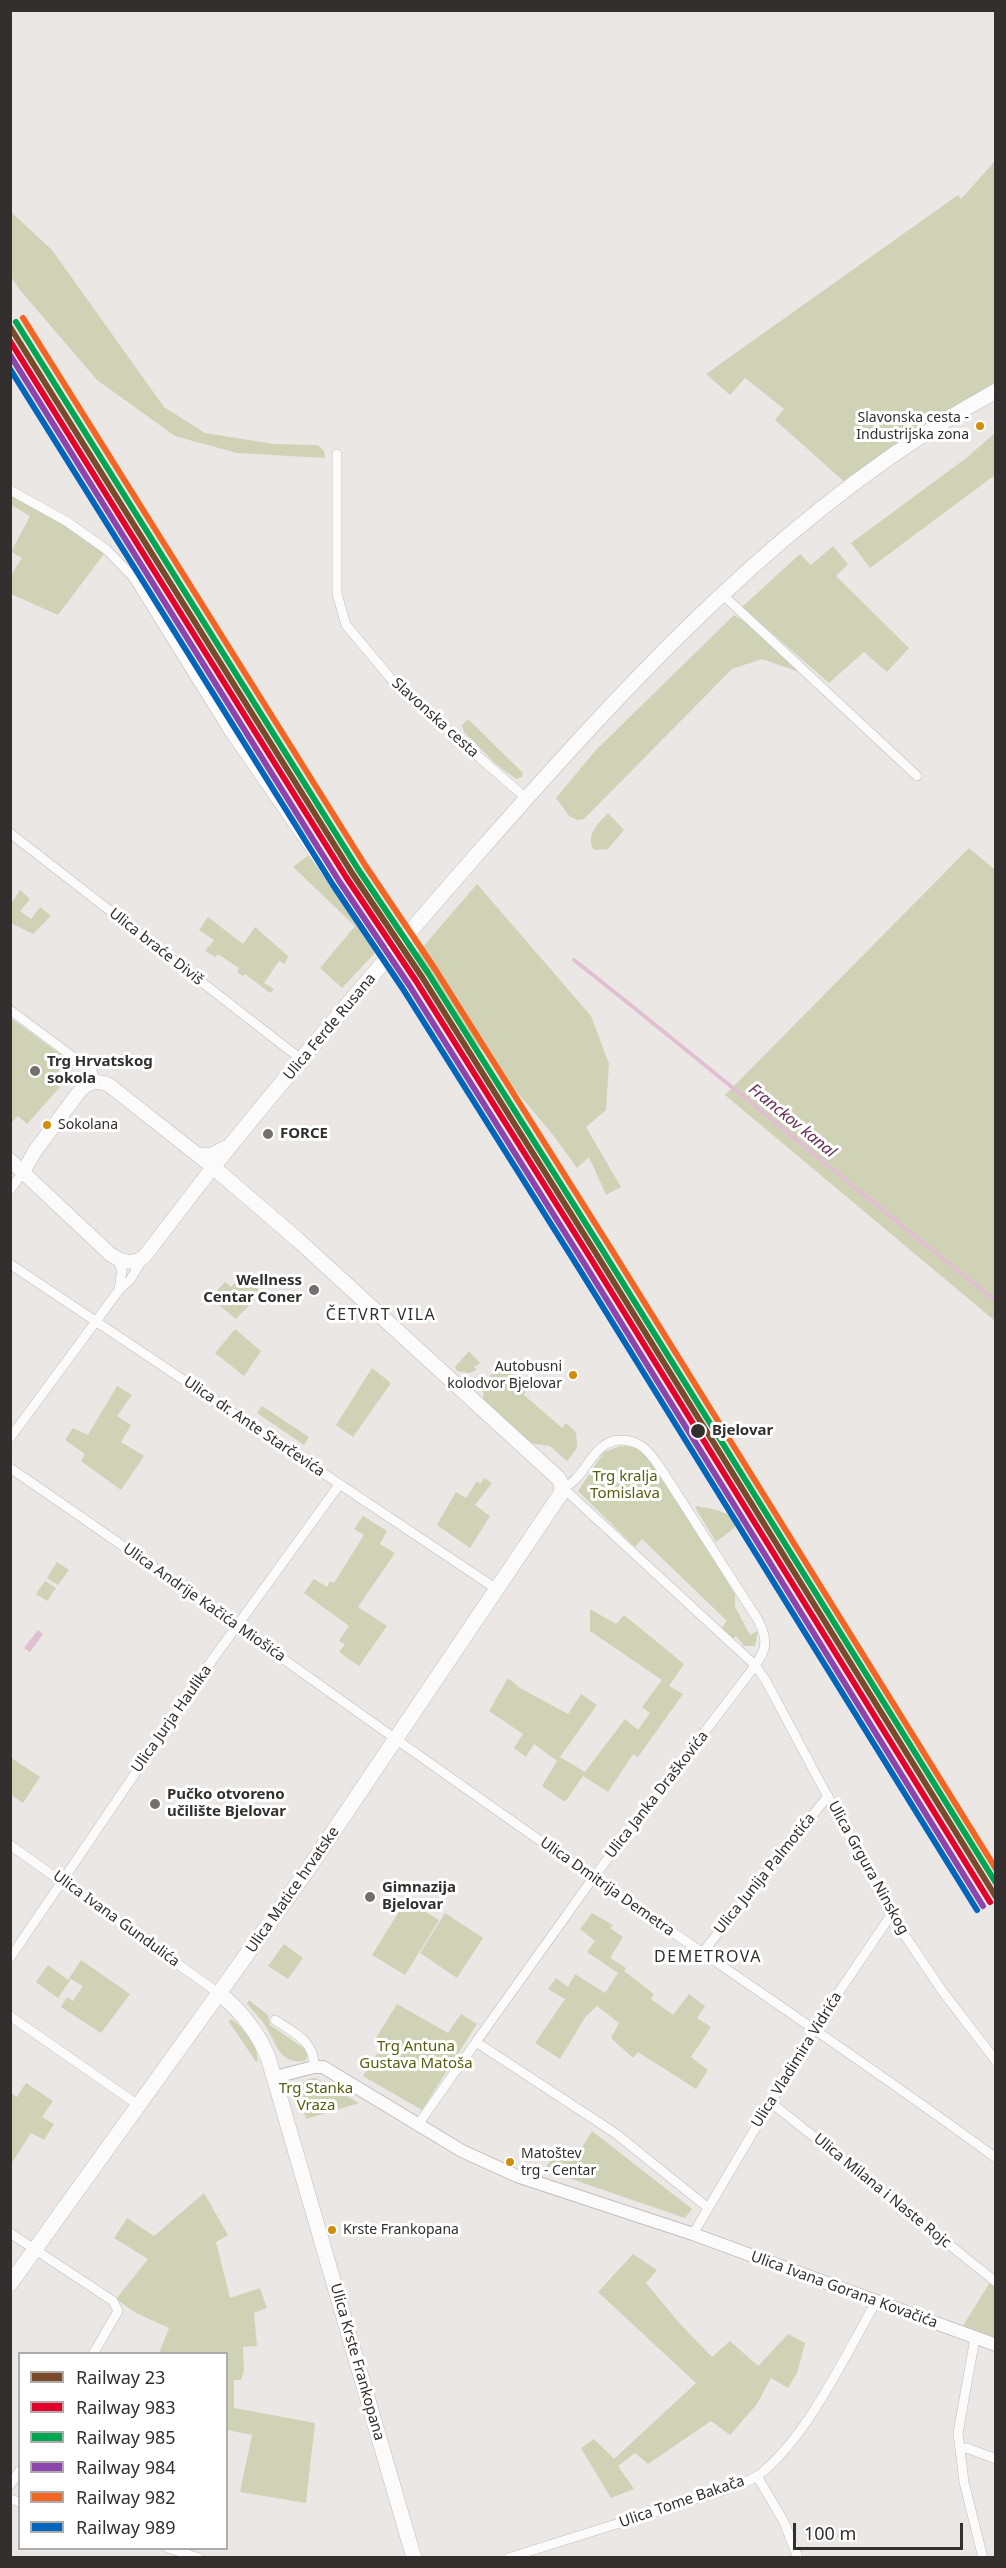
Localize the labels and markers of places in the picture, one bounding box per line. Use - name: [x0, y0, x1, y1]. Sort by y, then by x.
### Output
- place label: Slavonska cesta - Industrijska zona: [856, 410, 969, 442]
- marker: Slavonska cesta - Industrijska zona: [974, 420, 986, 432]
- place label: Trg Hrvatskog sokola: [47, 1053, 153, 1088]
- marker: Trg Hrvatskog sokola: [28, 1064, 42, 1078]
- place label: Sokolana: [58, 1117, 118, 1133]
- marker: Sokolana: [41, 1119, 53, 1131]
- place label: FORCE: [280, 1125, 328, 1143]
- marker: FORCE: [261, 1127, 275, 1141]
- place label: Wellness Centar Coner: [203, 1272, 302, 1307]
- marker: Wellness Centar Coner: [307, 1283, 321, 1297]
- place label: Autobusni kolodvor Bjelovar: [447, 1359, 562, 1392]
- marker: Autobusni kolodvor Bjelovar: [567, 1369, 579, 1381]
- marker: Bjelovar: [689, 1422, 707, 1440]
- place label: Bjelovar: [712, 1422, 773, 1440]
- place label: Pučko otvoreno učilište Bjelovar: [167, 1786, 286, 1821]
- marker: Pučko otvoreno učilište Bjelovar: [148, 1797, 162, 1811]
- place label: Gimnazija Bjelovar: [382, 1879, 456, 1914]
- marker: Gimnazija Bjelovar: [363, 1890, 377, 1904]
- place label: Matoštev trg - Centar: [521, 2146, 596, 2178]
- marker: Matoštev trg - Centar: [504, 2156, 516, 2168]
- place label: Krste Frankopana: [343, 2222, 459, 2238]
- marker: Krste Frankopana: [326, 2224, 338, 2236]

